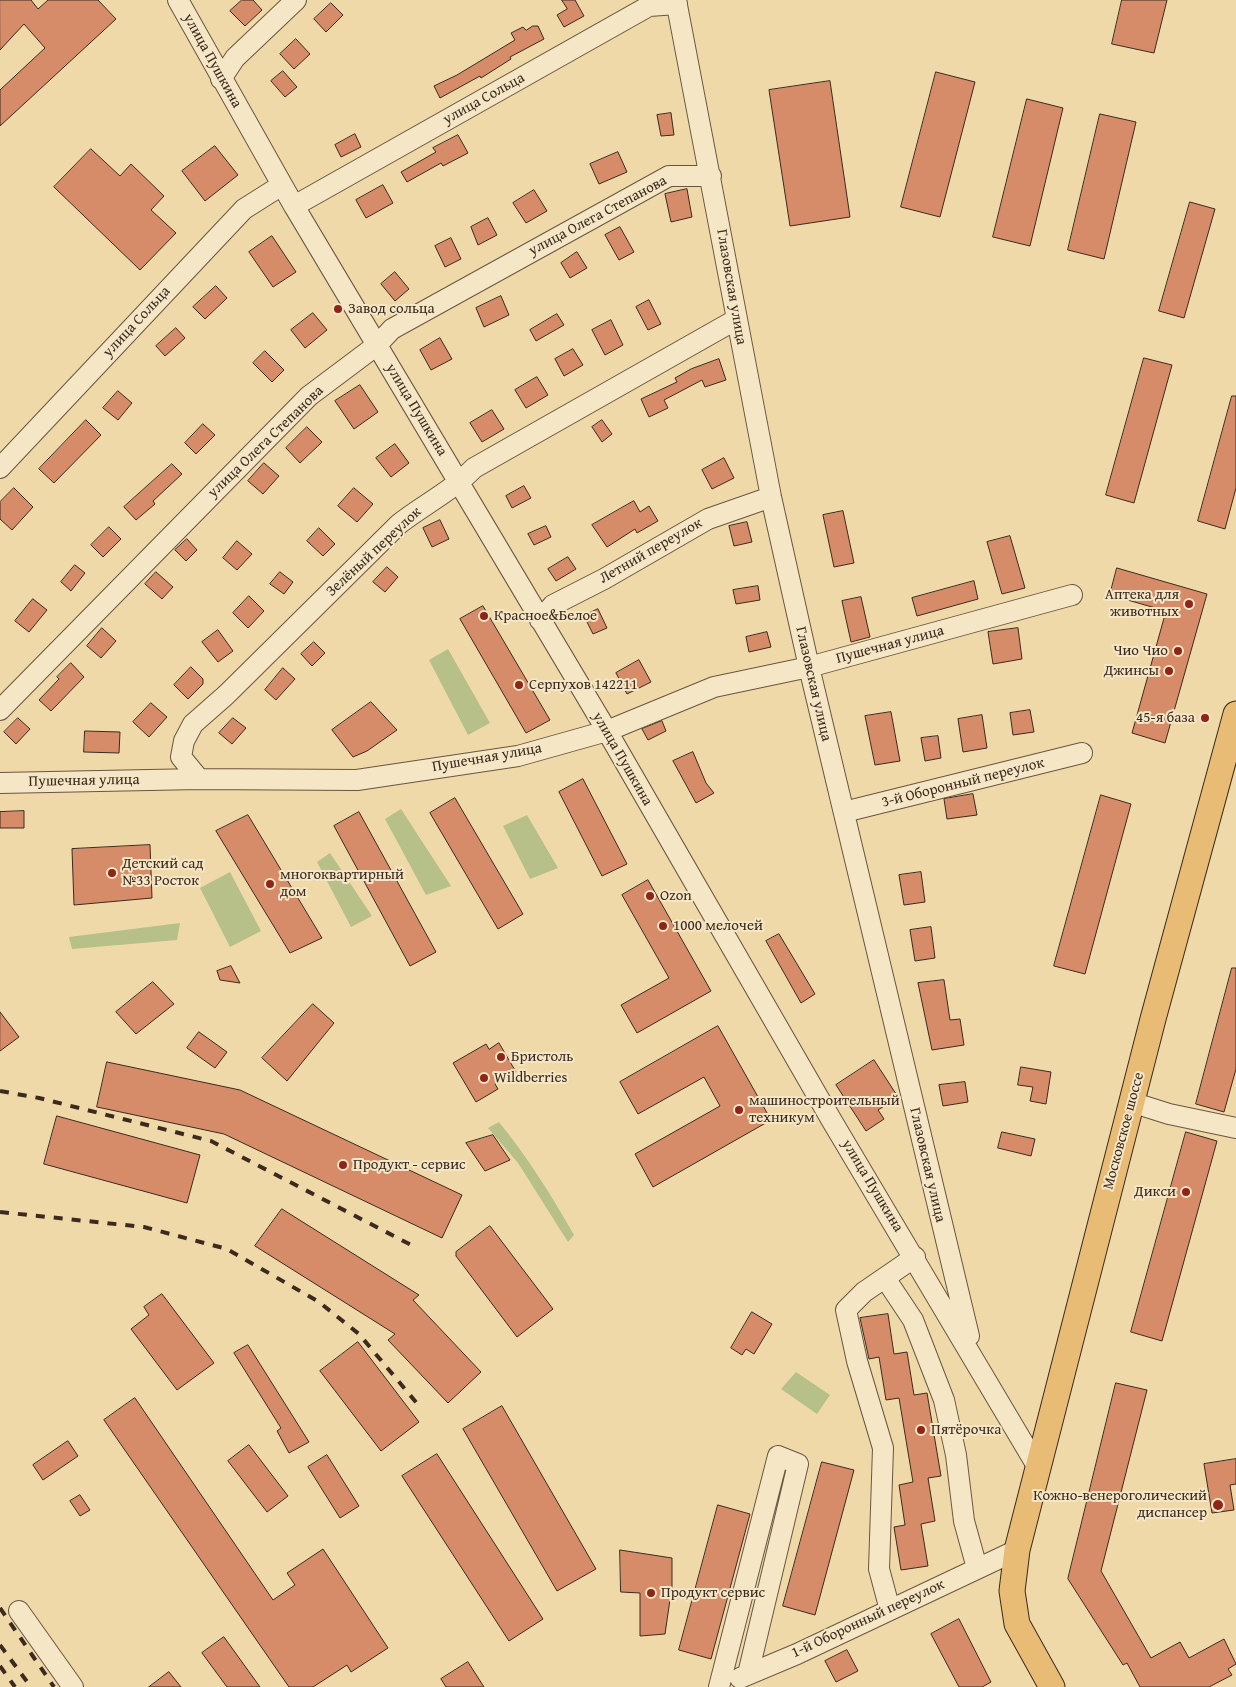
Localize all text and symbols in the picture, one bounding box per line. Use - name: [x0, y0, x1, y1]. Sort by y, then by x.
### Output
- street label: улица Пушкина: [179, 11, 245, 111]
- street label: улица Сольца: [440, 69, 528, 129]
- street label: улица Олега Степанова: [526, 172, 670, 260]
- street label: Глазовская улица: [712, 228, 750, 346]
- street label: улица Сольца: [100, 283, 174, 361]
- place label: Завод сольца: [348, 300, 435, 318]
- marker: Завод сольца: [332, 303, 344, 315]
- street label: улица Пушкина: [381, 360, 451, 460]
- street label: улица Олега Степанова: [204, 382, 328, 502]
- street label: Зелёный переулок: [323, 503, 425, 601]
- street label: Летний переулок: [596, 514, 706, 588]
- place label: Аптека для животных: [1105, 586, 1179, 621]
- marker: Аптека для животных: [1183, 598, 1195, 610]
- place label: Красное&Белое: [494, 607, 597, 625]
- marker: Красное&Белое: [478, 610, 490, 622]
- street label: Пушечная улица: [834, 622, 946, 668]
- street label: Глазовская улица: [791, 625, 835, 743]
- place label: Чио Чио: [1113, 642, 1168, 660]
- marker: Чио Чио: [1172, 645, 1184, 657]
- place label: Джинсы: [1104, 662, 1159, 680]
- marker: Джинсы: [1163, 665, 1175, 677]
- place label: Серпухов 142211: [529, 676, 638, 694]
- marker: Серпухов 142211: [513, 679, 525, 691]
- street label: улица Пушкина: [588, 709, 656, 809]
- place label: 45-я база: [1136, 709, 1195, 727]
- marker: 45-я база: [1199, 712, 1211, 724]
- street label: Пушечная улица: [431, 740, 543, 776]
- street label: 3-й Оборонный переулок: [880, 754, 1046, 812]
- street label: Пушечная улица: [28, 771, 140, 791]
- place label: Детский сад №33 Росток: [122, 855, 203, 890]
- place label: многоквартирный дом: [280, 866, 404, 901]
- marker: Детский сад №33 Росток: [106, 867, 118, 879]
- marker: многоквартирный дом: [264, 878, 276, 890]
- place label: Ozon: [660, 887, 692, 905]
- marker: Ozon: [644, 890, 656, 902]
- place label: 1000 мелочей: [673, 917, 763, 935]
- marker: 1000 мелочей: [657, 920, 669, 932]
- place label: Бристоль: [511, 1048, 573, 1066]
- marker: Бристоль: [495, 1051, 507, 1063]
- place label: Wildberries: [494, 1069, 568, 1087]
- street label: Московское шоссе: [1100, 1070, 1148, 1192]
- marker: Wildberries: [478, 1072, 490, 1084]
- place label: машиностроительный техникум: [749, 1092, 900, 1127]
- marker: машиностроительный техникум: [733, 1104, 745, 1116]
- street label: Глазовская улица: [905, 1106, 949, 1224]
- street label: улица Пушкина: [837, 1136, 907, 1236]
- place label: Продукт - сервис: [353, 1156, 466, 1174]
- marker: Продукт - сервис: [337, 1159, 349, 1171]
- place label: Дикси: [1134, 1183, 1176, 1201]
- marker: Дикси: [1180, 1186, 1192, 1198]
- place label: Пятёрочка: [931, 1421, 1001, 1439]
- marker: Пятёрочка: [915, 1424, 927, 1436]
- place label: Кожно-венероголический диспансер: [1033, 1487, 1207, 1522]
- marker: Кожно-венероголический диспансер: [1211, 1498, 1225, 1512]
- street label: 1-й Оборонный переулок: [789, 1576, 947, 1662]
- place label: Продукт сервис: [661, 1584, 765, 1602]
- marker: Продукт сервис: [645, 1587, 657, 1599]

